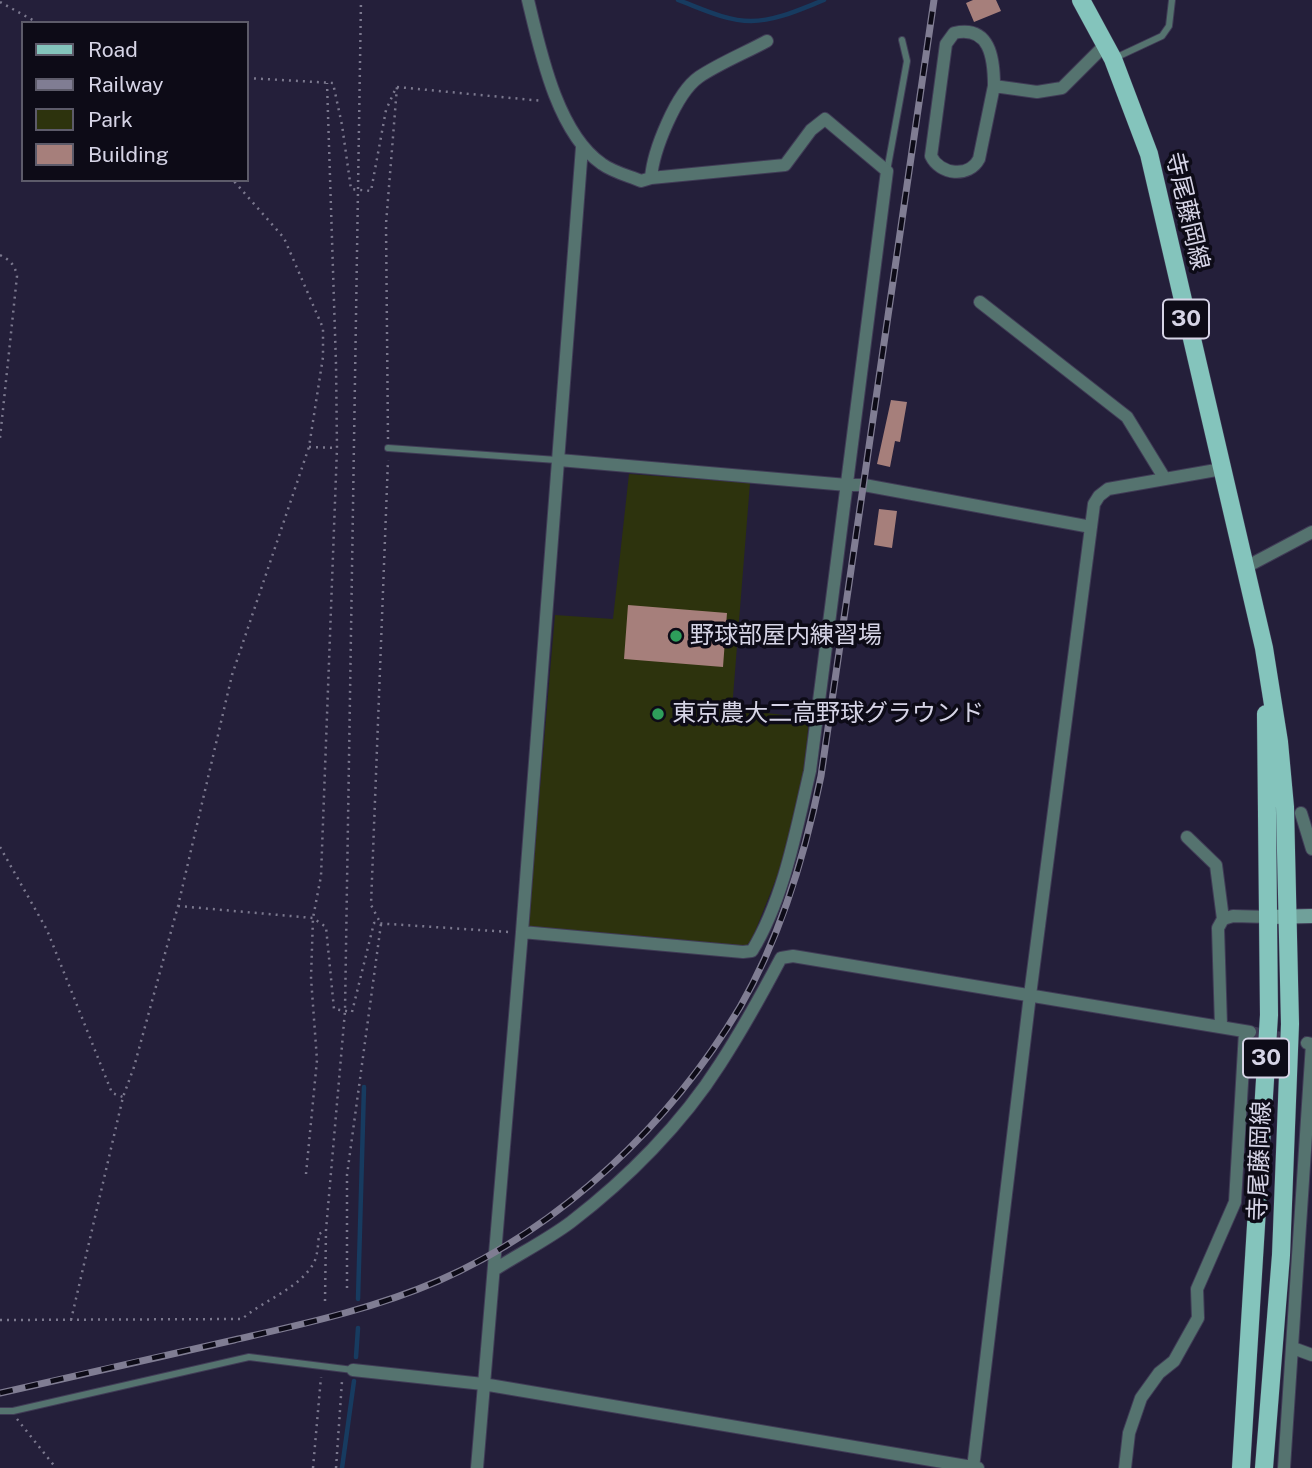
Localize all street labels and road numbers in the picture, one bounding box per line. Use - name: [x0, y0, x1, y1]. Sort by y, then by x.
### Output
- street label: 寺尾藤岡線: [1159, 149, 1215, 273]
- road number: 30: [1163, 300, 1209, 338]
- road number: 30: [1243, 1038, 1289, 1078]
- street label: 寺尾藤岡線: [1244, 1101, 1276, 1221]

